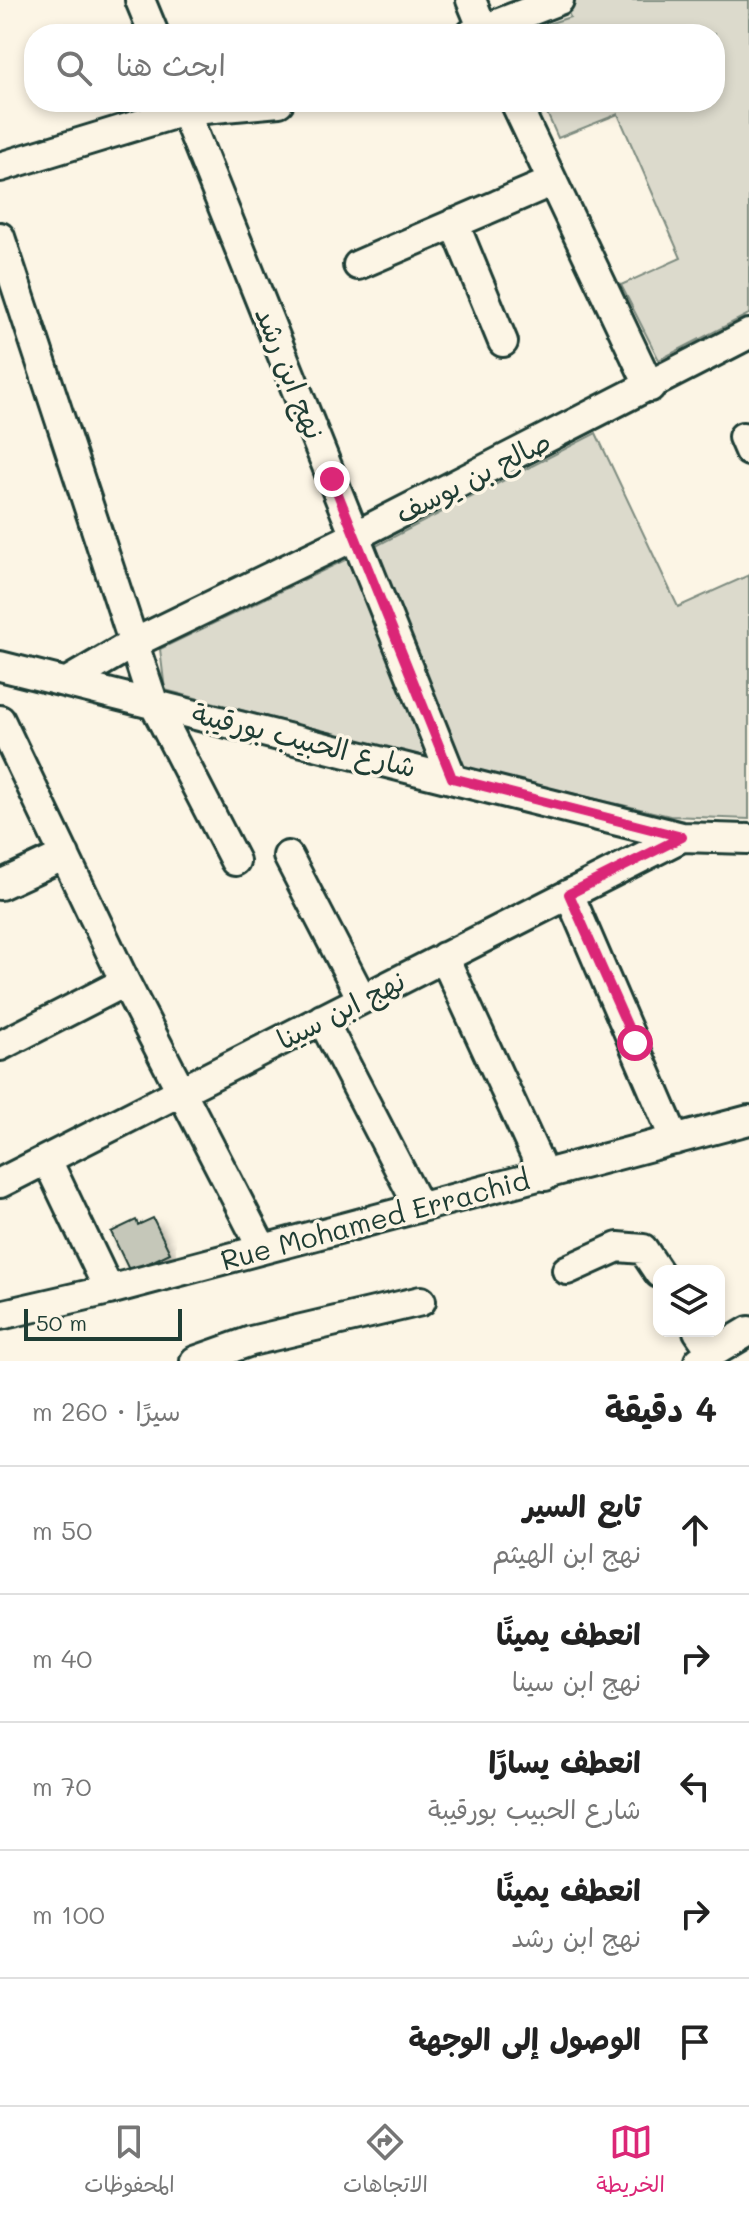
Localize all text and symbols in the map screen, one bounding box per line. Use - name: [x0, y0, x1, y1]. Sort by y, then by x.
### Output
- search box: [24, 24, 725, 112]
- text: ابحث هنا: [116, 44, 226, 84]
- icon: search: [52, 46, 96, 90]
- street label: نهج ابن رشد: [246, 301, 334, 445]
- street label: صالح بن يوسف: [389, 422, 557, 532]
- route end: [314, 461, 350, 497]
- street label: شارع الحبيب بورقيبة: [188, 694, 420, 787]
- street label: نهج ابن سينا: [270, 961, 412, 1059]
- route start: [617, 1025, 653, 1061]
- street label: Rue Mohamed Errachid: [216, 1160, 533, 1278]
- map controls: [653, 1265, 725, 1337]
- button: layers: [653, 1265, 725, 1337]
- scale bar: [24, 1305, 182, 1341]
- text: 50 m: [36, 1308, 87, 1337]
- text: 4 دقيقة: [605, 1386, 717, 1431]
- text: سيرًا · 260 m: [32, 1394, 181, 1428]
- text: تابع السير: [523, 1485, 641, 1525]
- icon: ahead: [673, 1508, 717, 1552]
- text: 50 m: [32, 1513, 92, 1547]
- text: نهج ابن الهيثم: [492, 1536, 641, 1570]
- text: انعطف يمينًا: [496, 1613, 641, 1653]
- icon: right: [673, 1636, 717, 1680]
- text: 40 m: [32, 1641, 92, 1675]
- text: نهج ابن سينا: [512, 1664, 641, 1698]
- text: انعطف يسارًا: [488, 1741, 641, 1781]
- icon: left: [673, 1764, 717, 1808]
- text: 70 m: [32, 1769, 92, 1803]
- text: شارع الحبيب بورقيبة: [428, 1792, 641, 1826]
- text: انعطف يمينًا: [496, 1869, 641, 1909]
- icon: right: [673, 1892, 717, 1936]
- text: 100 m: [32, 1897, 105, 1931]
- text: نهج ابن رشد: [511, 1920, 641, 1954]
- text: الوصول إلى الوجهة: [408, 2018, 641, 2058]
- icon: arrive: [673, 2020, 717, 2064]
- tab: المحفوظات: [84, 2120, 175, 2204]
- tab: الاتجاهات: [343, 2120, 428, 2204]
- tab: الخريطة: [596, 2120, 665, 2204]

